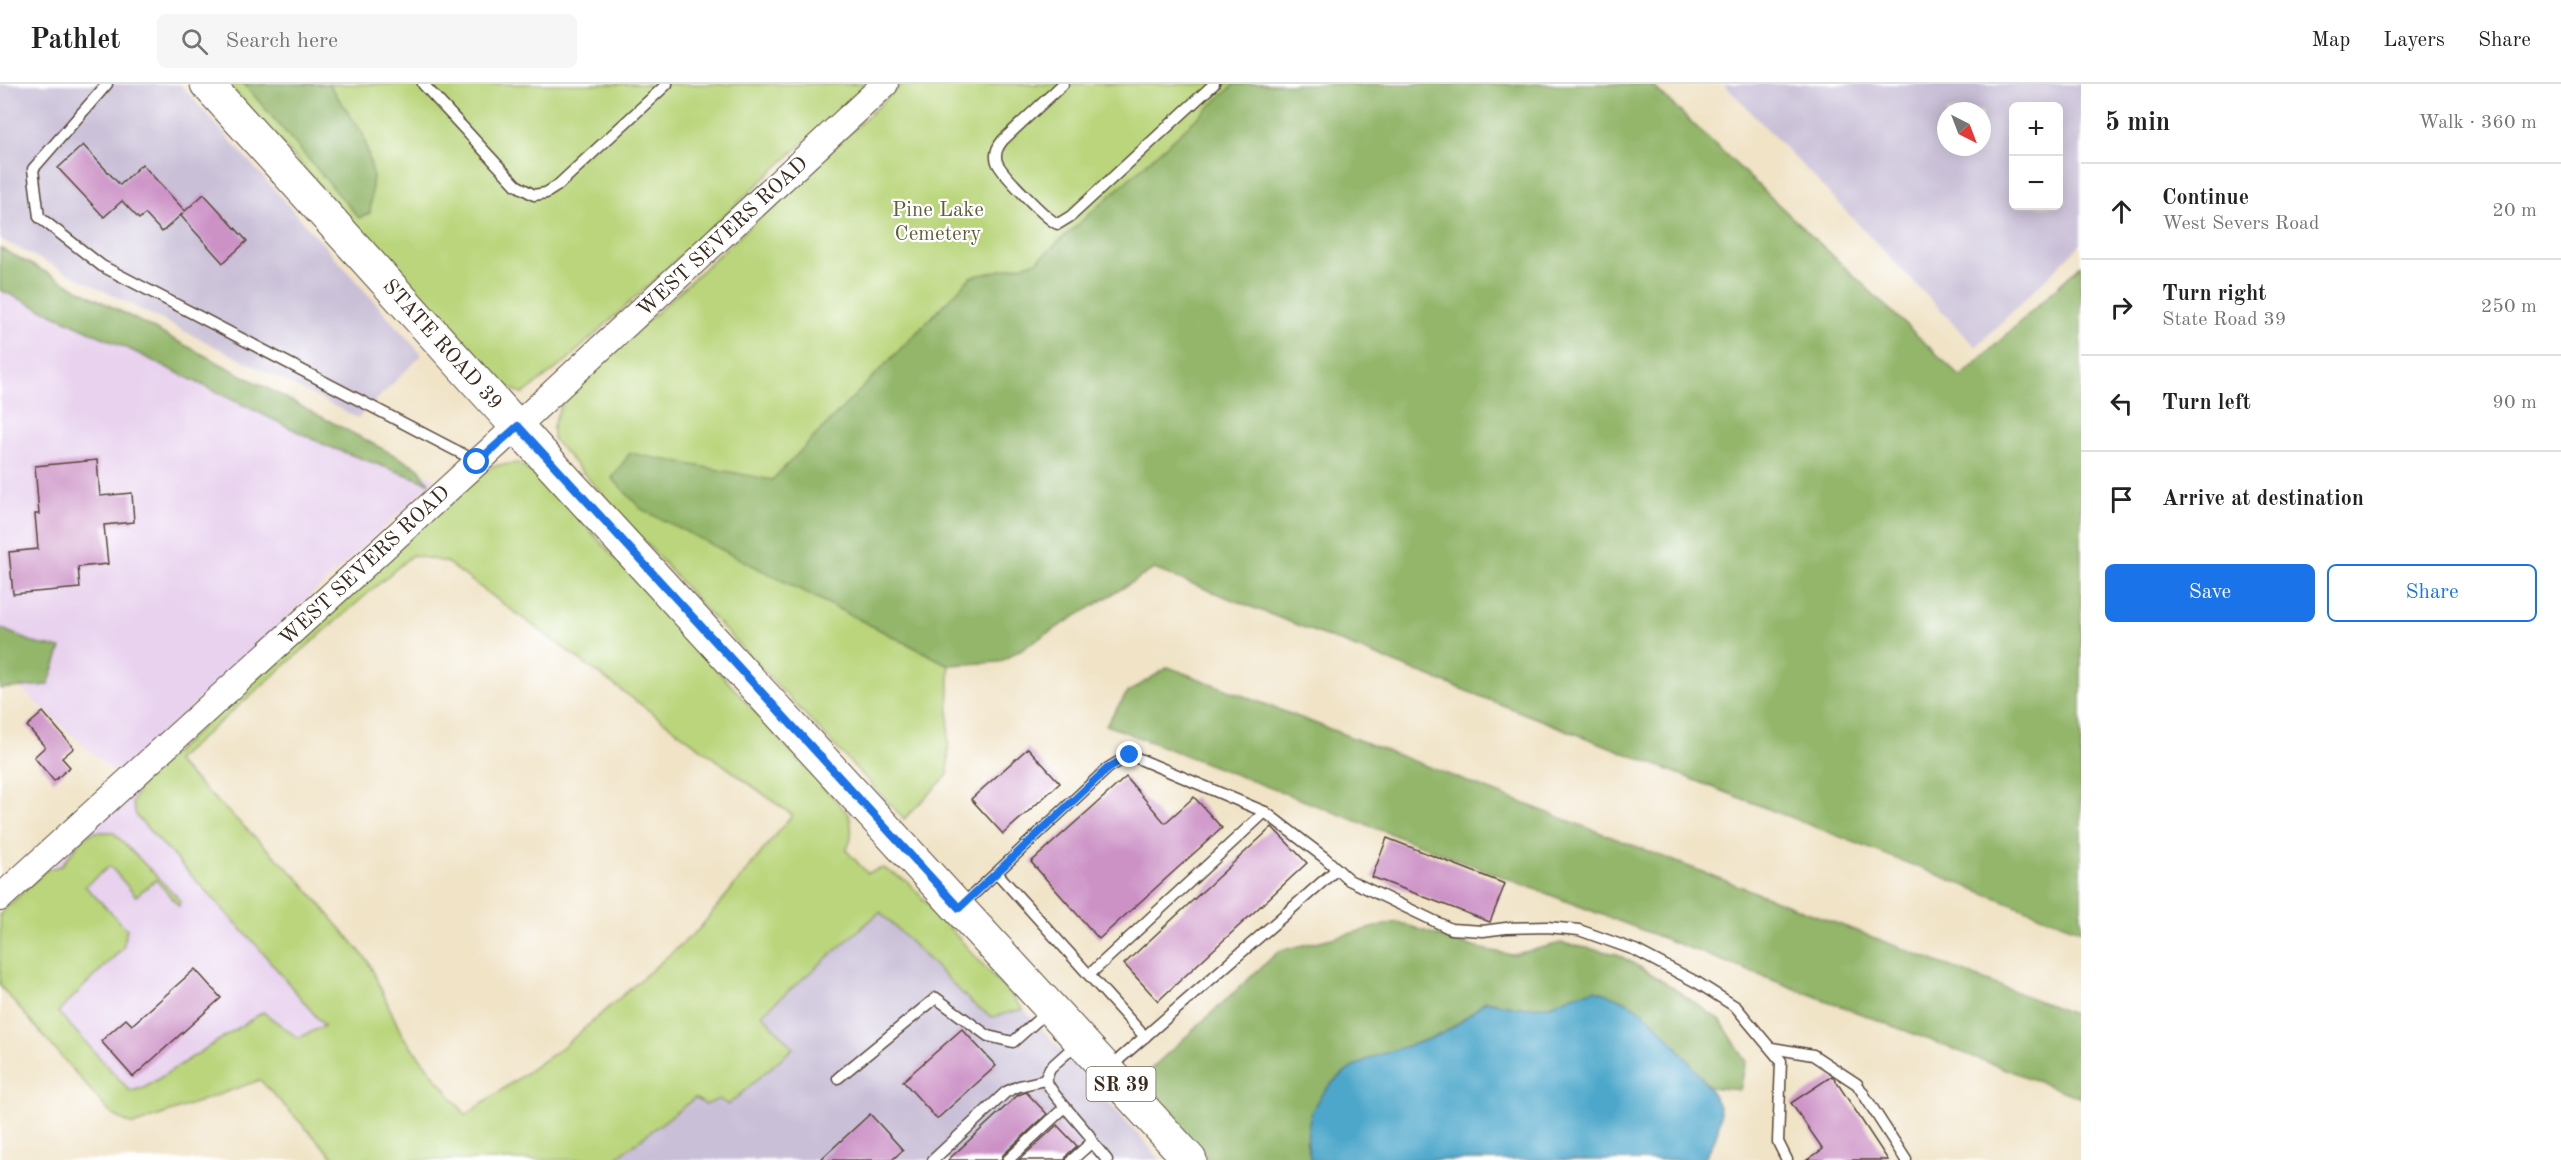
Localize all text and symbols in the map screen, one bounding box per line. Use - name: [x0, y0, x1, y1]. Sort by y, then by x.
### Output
- search box: [157, 14, 577, 68]
- icon: search: [178, 25, 211, 58]
- text: Pathlet: [30, 27, 121, 55]
- text: Search here: [226, 30, 338, 52]
- text: Map: [2311, 30, 2350, 51]
- text: Layers: [2383, 30, 2445, 51]
- text: Share: [2478, 30, 2531, 51]
- north arrow: [1937, 102, 1991, 156]
- map controls: [2009, 102, 2063, 210]
- button: +: [2009, 102, 2063, 156]
- text: 5 min: [2105, 110, 2170, 136]
- text: Walk · 360 m: [2418, 113, 2537, 133]
- street label: WEST SEVERS ROAD: [634, 153, 812, 321]
- button: −: [2009, 156, 2063, 210]
- text: Continue: [2162, 187, 2249, 209]
- icon: ahead: [2105, 195, 2138, 228]
- park label: Pine Lake Cemetery: [892, 200, 984, 245]
- text: 20 m: [2492, 201, 2537, 221]
- text: West Severs Road: [2162, 214, 2319, 234]
- street label: STATE ROAD 39: [378, 276, 506, 414]
- text: Turn right: [2162, 283, 2266, 305]
- icon: right: [2105, 291, 2138, 324]
- text: 250 m: [2481, 297, 2537, 317]
- text: State Road 39: [2162, 310, 2286, 330]
- icon: left: [2105, 387, 2138, 420]
- text: Turn left: [2162, 392, 2251, 414]
- text: 90 m: [2492, 393, 2537, 413]
- route start: [463, 448, 489, 474]
- street label: WEST SEVERS ROAD: [276, 482, 454, 650]
- icon: arrive: [2105, 483, 2138, 516]
- text: Arrive at destination: [2162, 488, 2364, 510]
- button: Save: [2105, 564, 2315, 622]
- button: Share: [2327, 564, 2537, 622]
- route end: [1116, 741, 1142, 767]
- road number: SR 39: [1086, 1067, 1156, 1101]

